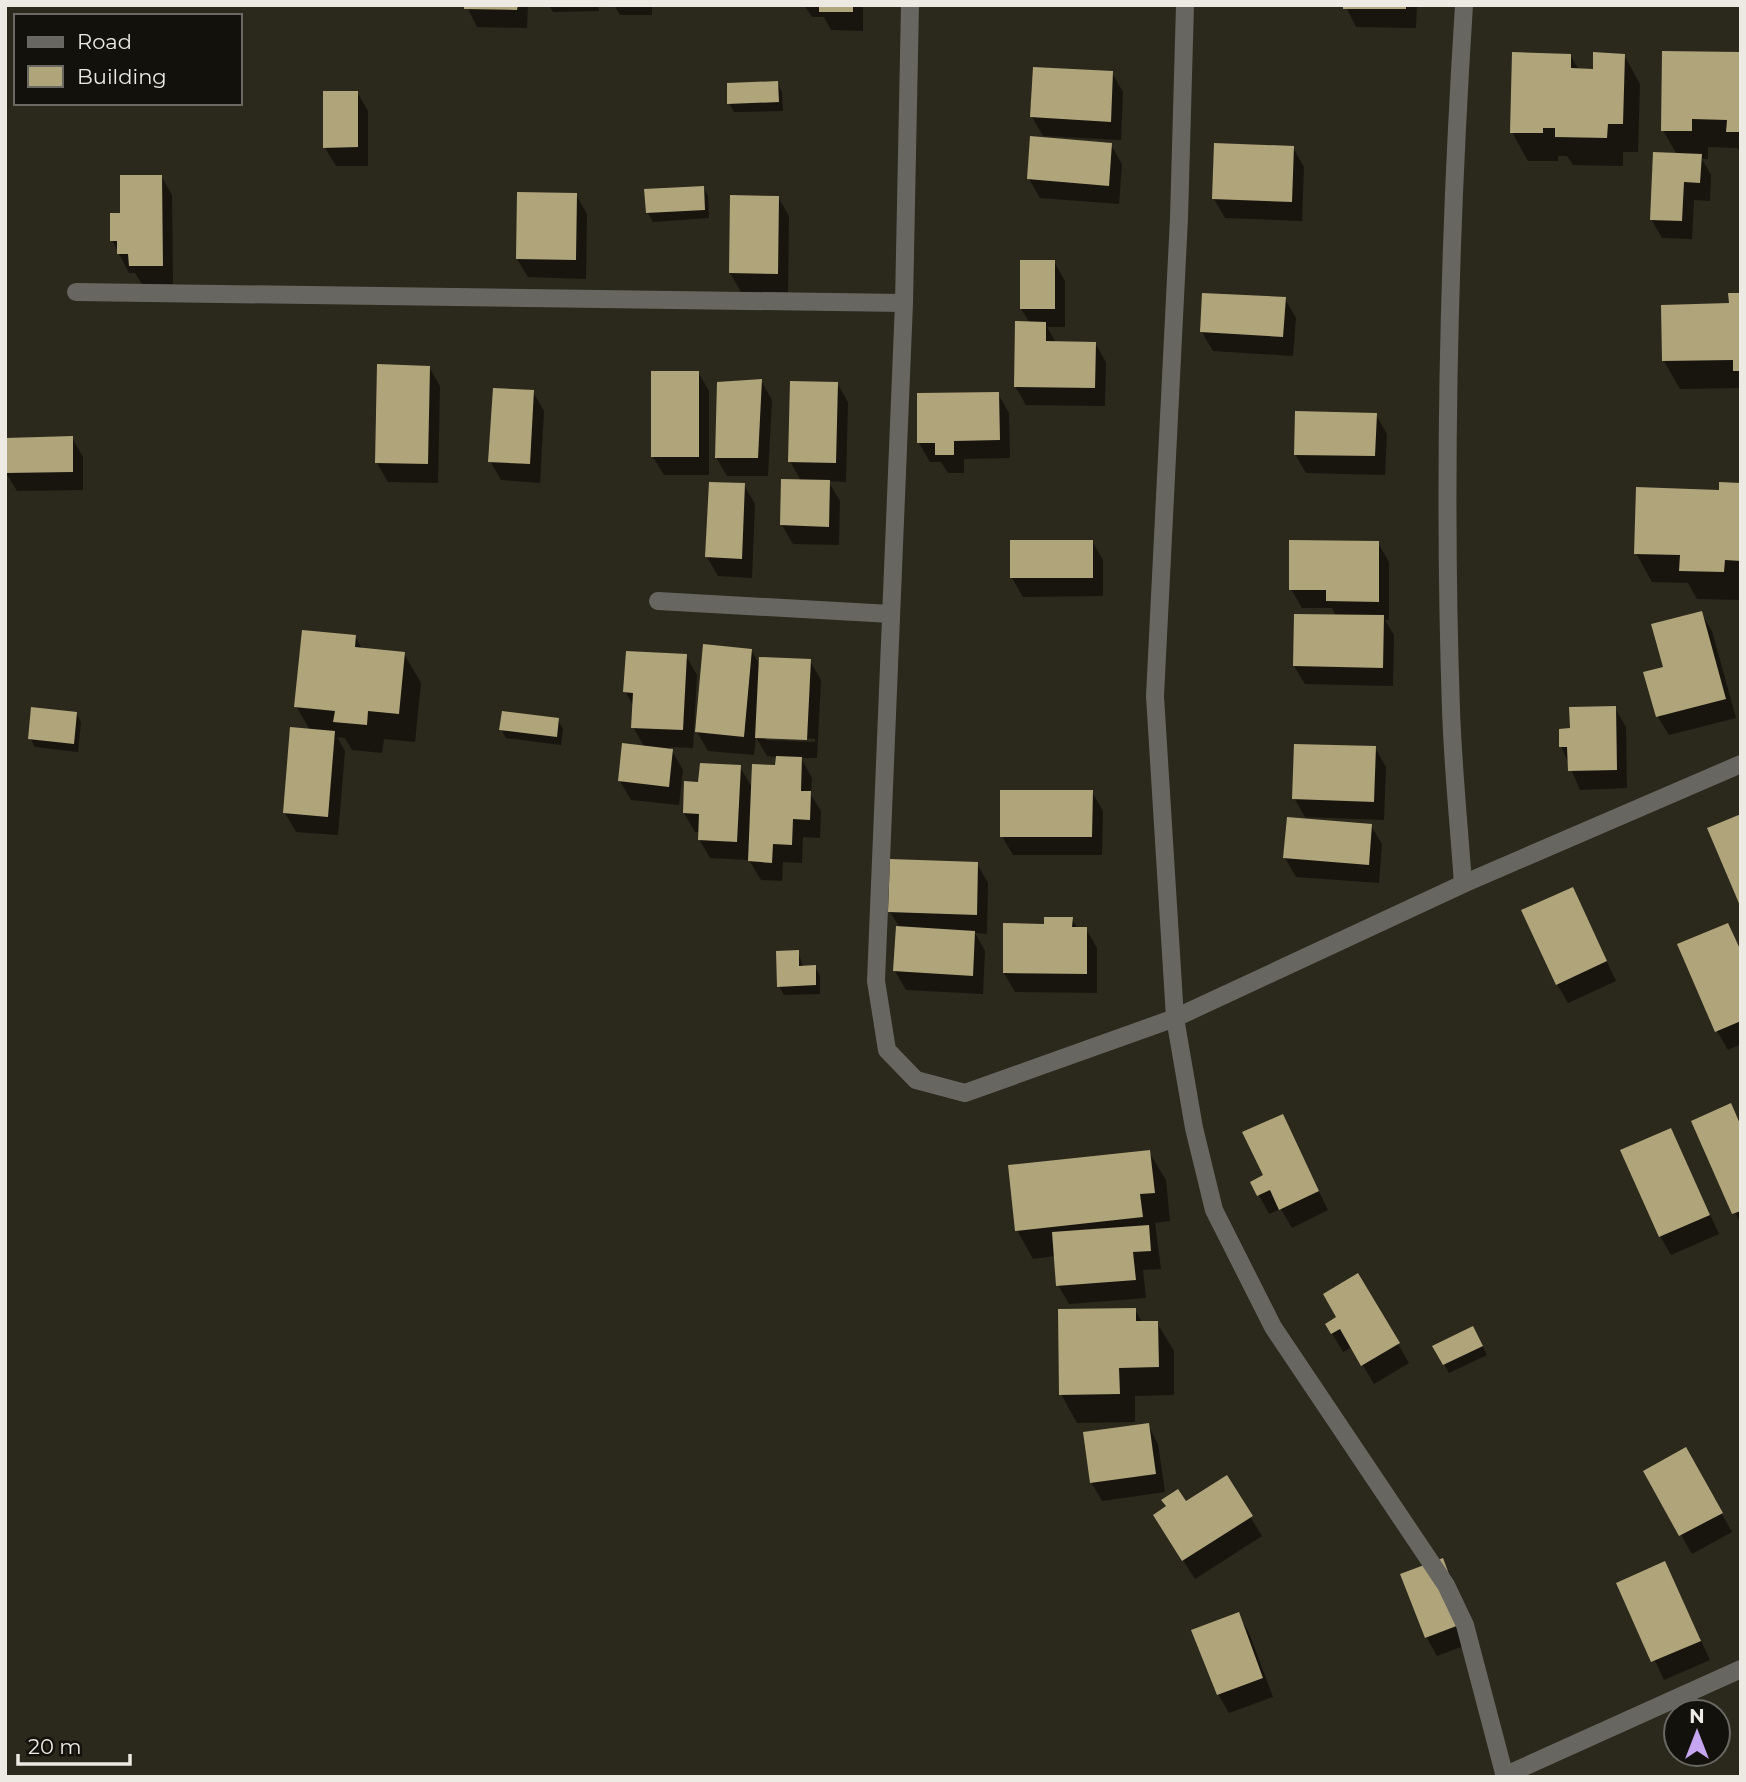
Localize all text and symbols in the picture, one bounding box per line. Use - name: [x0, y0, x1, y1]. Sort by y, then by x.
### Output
- legend: [14, 14, 242, 105]
- text: Road: [77, 29, 132, 54]
- text: Building: [77, 64, 167, 89]
- north arrow: [1662, 1698, 1732, 1768]
- text: N: [1689, 1705, 1705, 1728]
- scale bar: [18, 1722, 130, 1766]
- text: 20 m: [28, 1734, 82, 1759]

